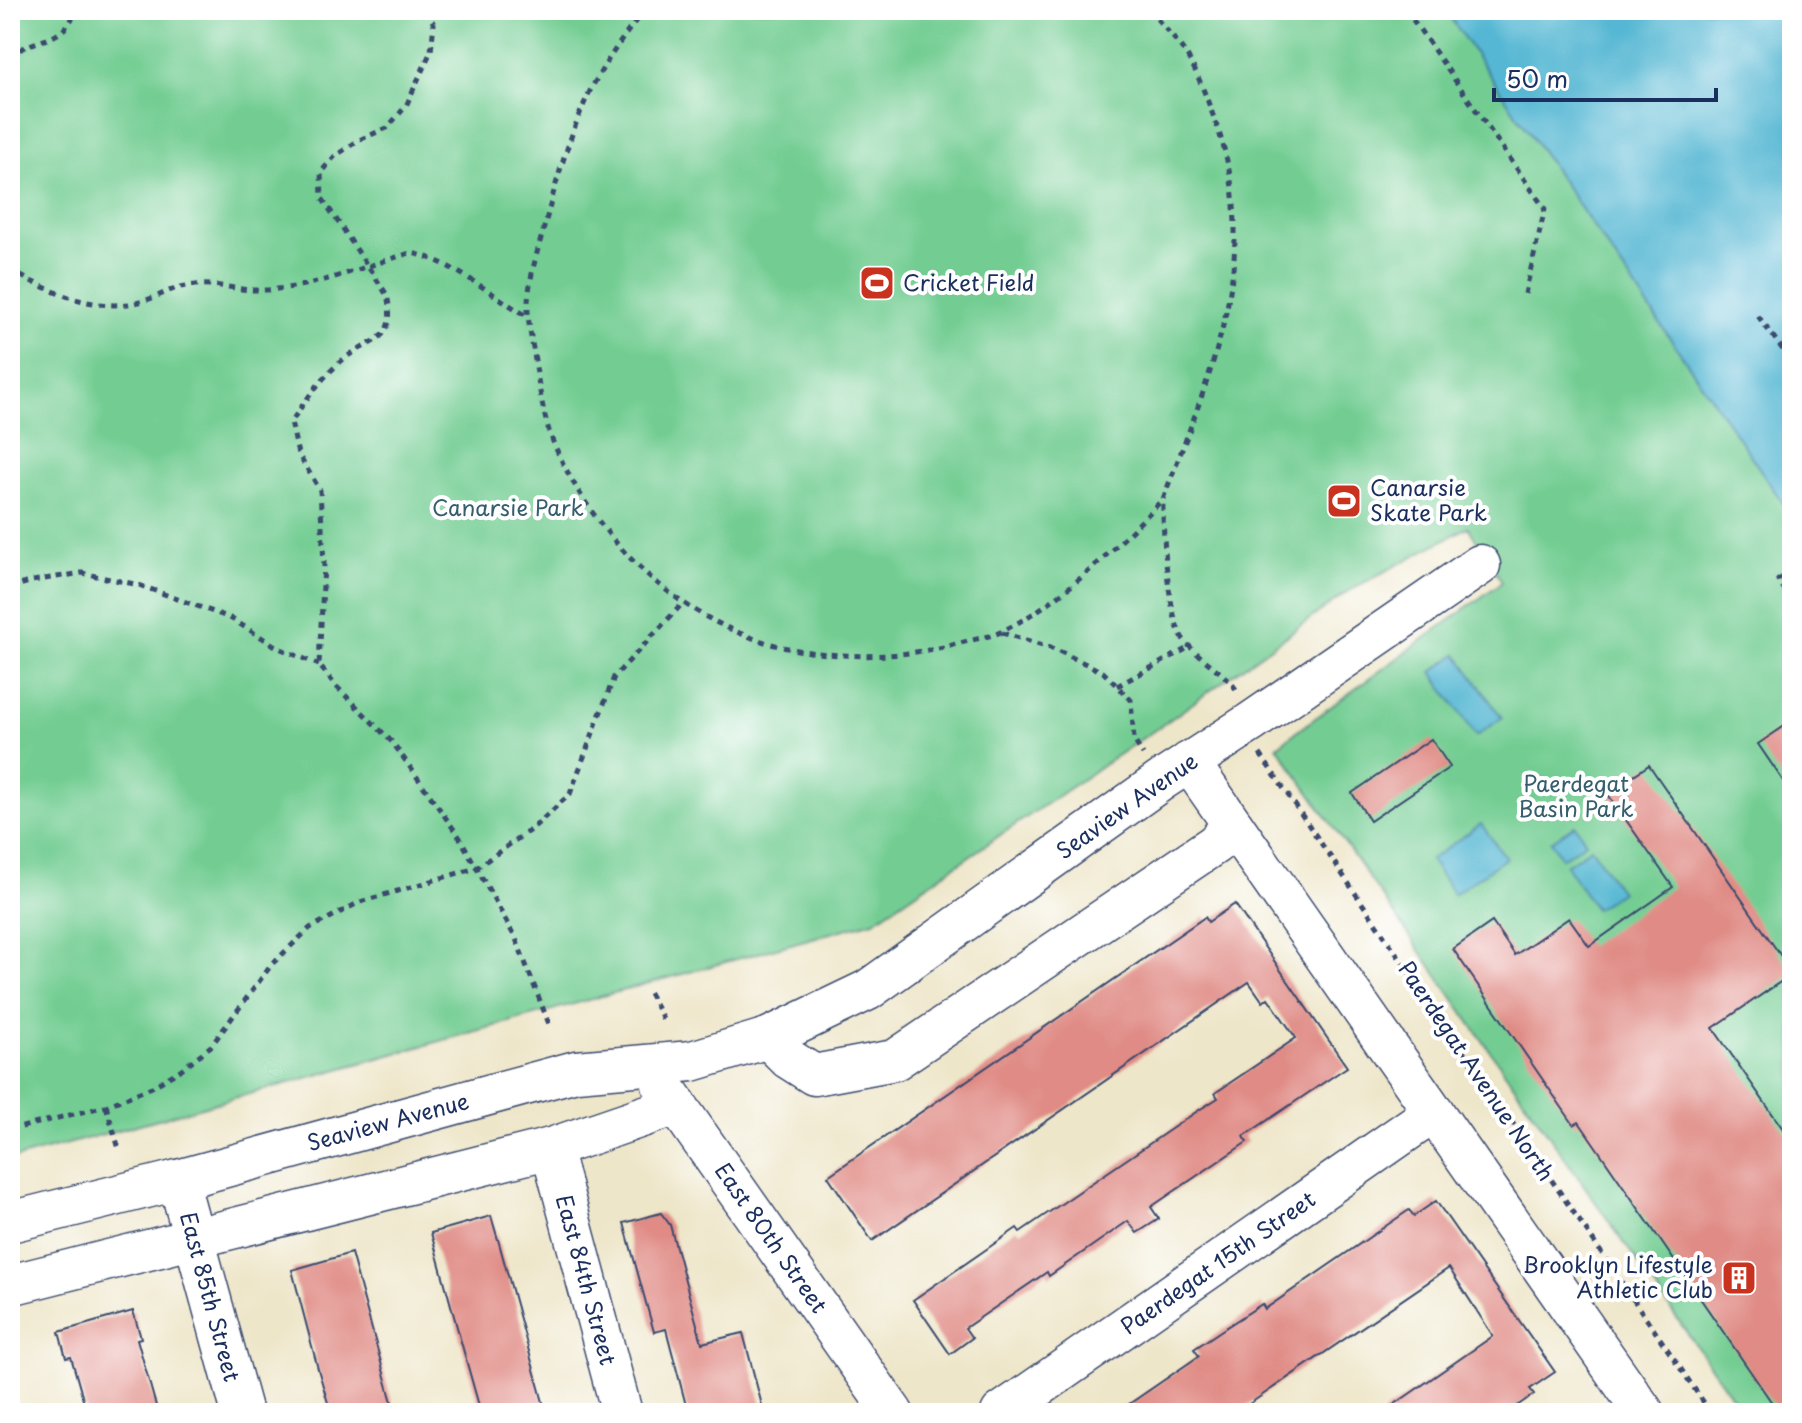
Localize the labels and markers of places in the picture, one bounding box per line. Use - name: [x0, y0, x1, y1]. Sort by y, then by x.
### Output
- sports icon: Cricket Field: [858, 264, 896, 302]
- place label: Cricket Field: [903, 265, 1034, 298]
- place label: Canarsie Skate Park: [1370, 470, 1487, 528]
- sports icon: Canarsie Skate Park: [1325, 482, 1363, 520]
- place label: Brooklyn Lifestyle Athletic Club: [1523, 1247, 1713, 1305]
- building icon: Brooklyn Lifestyle Athletic Club: [1720, 1259, 1758, 1297]

